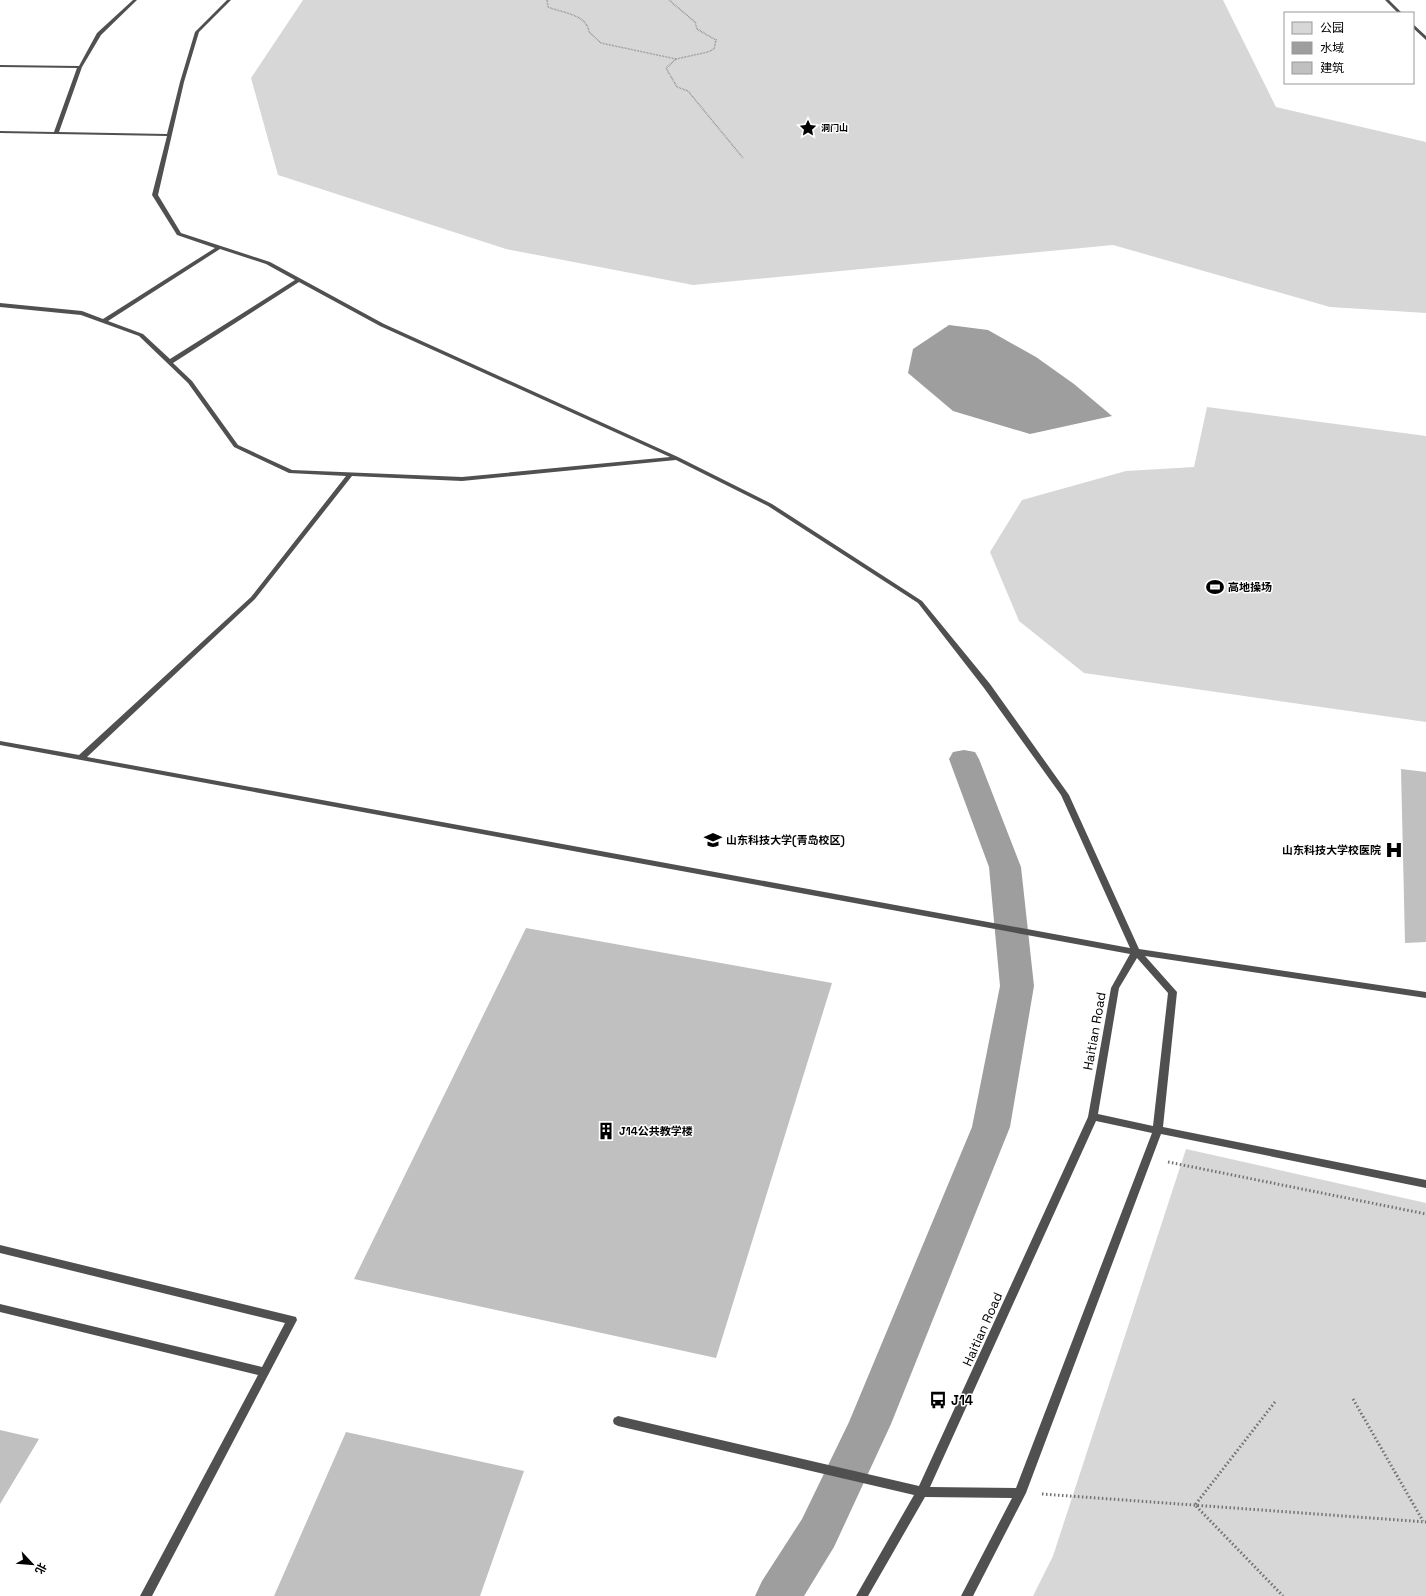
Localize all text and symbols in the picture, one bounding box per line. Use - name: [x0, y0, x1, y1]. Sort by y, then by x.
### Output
- legend: [1284, 12, 1414, 84]
- text: 公园: [1320, 20, 1344, 36]
- text: 水域: [1320, 40, 1344, 56]
- text: 建筑: [1320, 60, 1344, 76]
- place icon: 洞门山: [798, 118, 818, 138]
- place label: 洞门山: [821, 122, 848, 134]
- sports icon: 高地操场: [1205, 577, 1225, 597]
- place label: 高地操场: [1228, 580, 1272, 594]
- school or university icon: 山东科技大学(青岛校区): [703, 830, 723, 850]
- place label: 山东科技大学(青岛校区): [726, 833, 845, 848]
- hospital icon: 山东科技大学校医院: [1384, 840, 1404, 860]
- place label: 山东科技大学校医院: [1282, 843, 1381, 857]
- street label: Haitian Road: [1079, 991, 1110, 1071]
- building icon: J14公共教学楼: [596, 1121, 616, 1141]
- place label: J14公共教学楼: [619, 1124, 693, 1138]
- street label: Haitian Road: [959, 1290, 1006, 1369]
- bus stop icon: J14: [928, 1390, 948, 1410]
- place label: J14: [951, 1392, 973, 1409]
- north arrow: [12, 1544, 52, 1584]
- text: 北: [32, 1560, 50, 1576]

